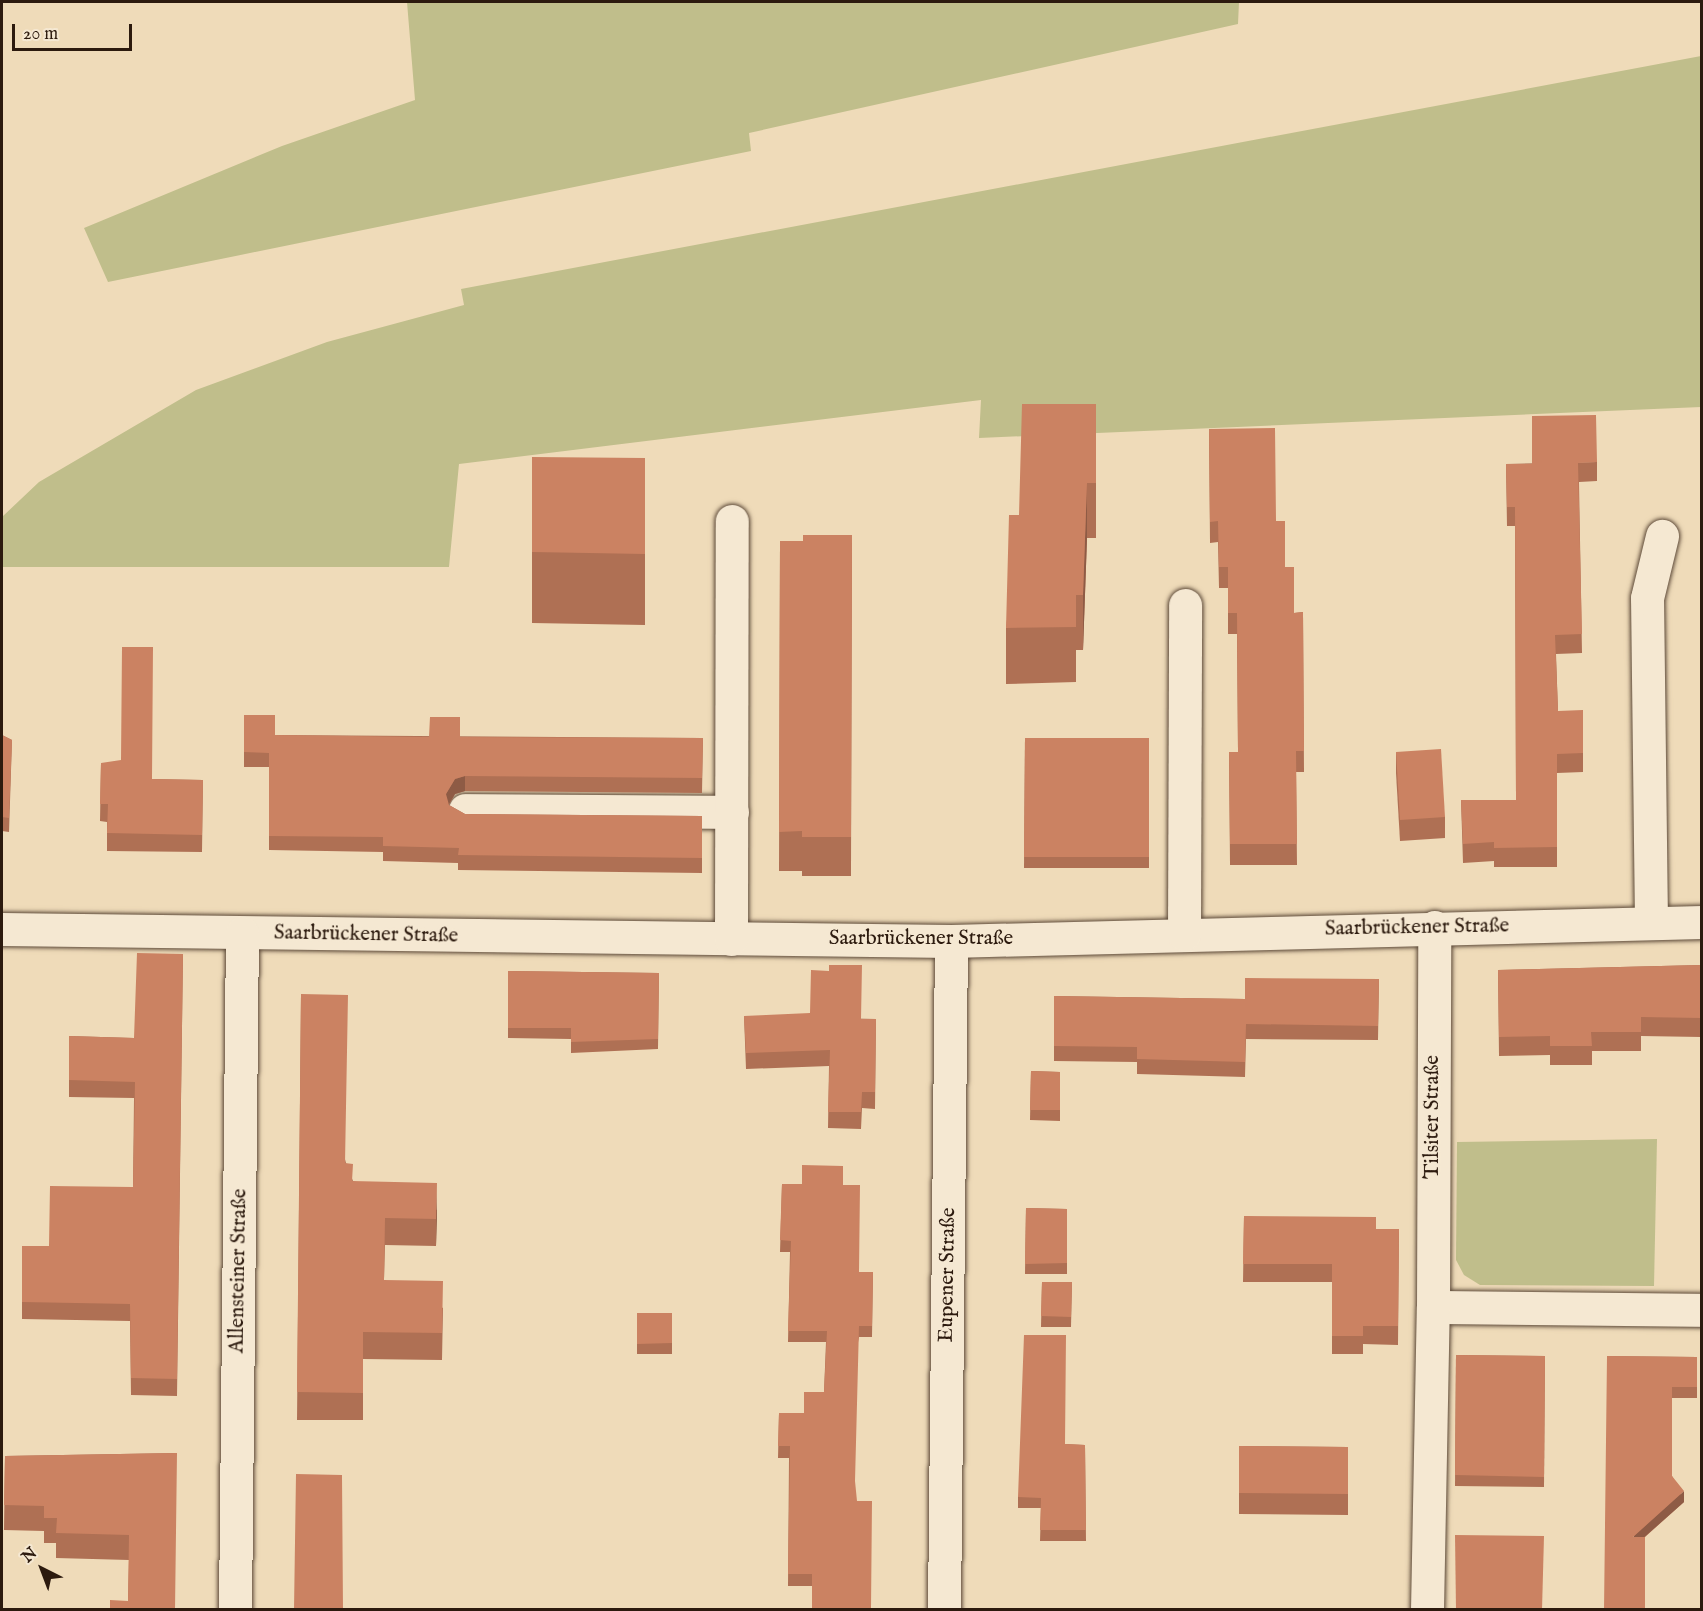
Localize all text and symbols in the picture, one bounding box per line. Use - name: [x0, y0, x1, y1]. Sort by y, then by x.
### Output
- scale bar: [15, 12, 135, 50]
- text: 20 m: [23, 23, 58, 46]
- street label: Saarbrückener Straße: [1325, 914, 1509, 942]
- street label: Saarbrückener Straße: [274, 921, 458, 949]
- street label: Saarbrückener Straße: [829, 926, 1013, 952]
- street label: Tilsiter Straße: [1420, 1055, 1446, 1179]
- street label: Allensteiner Straße: [225, 1188, 253, 1354]
- street label: Eupener Straße: [934, 1207, 962, 1343]
- north arrow: [12, 1539, 72, 1599]
- text: N: [18, 1544, 42, 1568]

